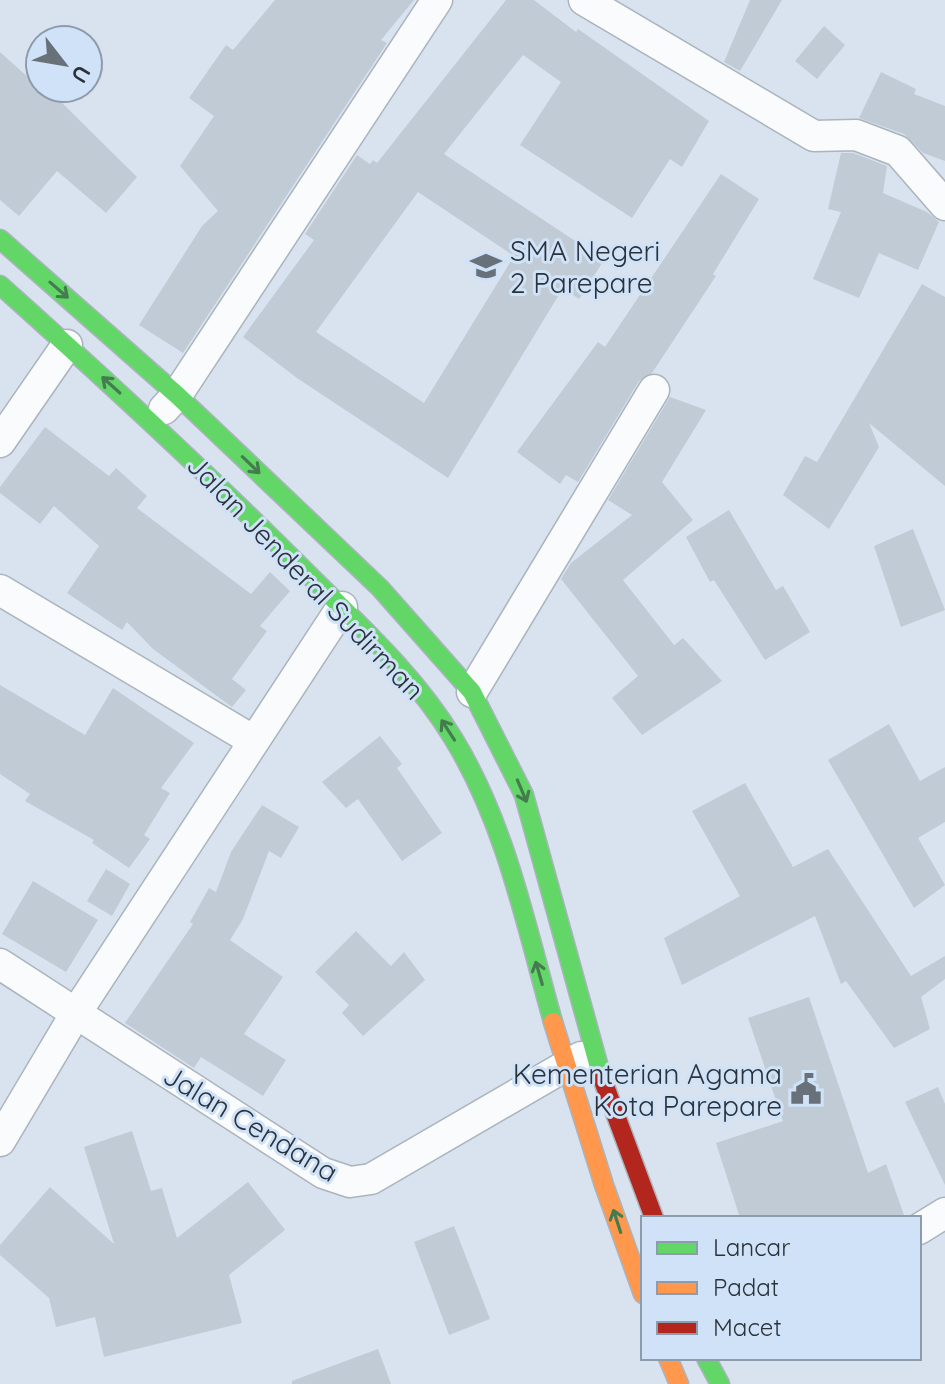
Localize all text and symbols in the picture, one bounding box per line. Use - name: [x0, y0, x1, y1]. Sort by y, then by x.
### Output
- north arrow: [24, 24, 104, 104]
- text: U: [65, 60, 97, 88]
- place label: SMA Negeri 2 Parepare: [510, 233, 660, 300]
- school or university icon: SMA Negeri 2 Parepare: [469, 249, 503, 283]
- one-way arrow: [48, 281, 69, 299]
- one-way arrow: [101, 376, 121, 394]
- street label: Jalan Jenderal Sudirman: [180, 447, 432, 707]
- one-way arrow: [241, 456, 261, 475]
- one-way arrow: [440, 720, 456, 742]
- one-way arrow: [515, 778, 530, 803]
- one-way arrow: [531, 960, 546, 986]
- place label: Kementerian Agama Kota Parepare: [513, 1056, 782, 1123]
- street label: Jalan Cendana: [157, 1057, 345, 1189]
- public building icon: Kementerian Agama Kota Parepare: [789, 1072, 823, 1106]
- one-way arrow: [609, 1208, 624, 1233]
- legend: [641, 1216, 921, 1360]
- text: Lancar: [713, 1232, 790, 1262]
- text: Padat: [713, 1272, 779, 1302]
- text: Macet: [713, 1312, 782, 1342]

